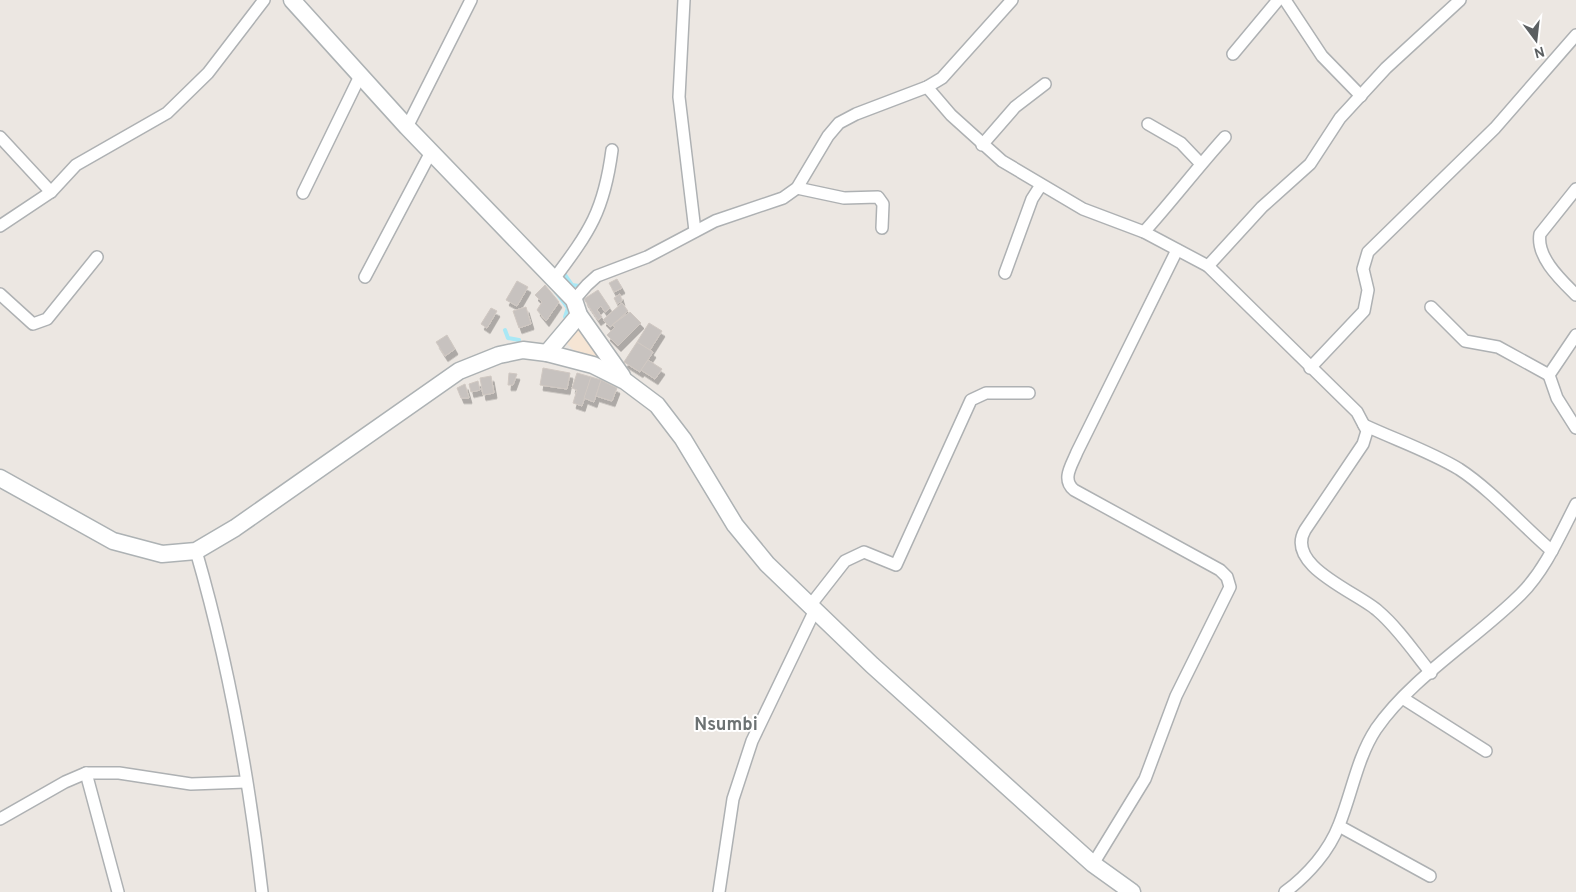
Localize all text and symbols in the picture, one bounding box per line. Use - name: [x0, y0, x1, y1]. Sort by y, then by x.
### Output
- north arrow: [1511, 15, 1561, 65]
- text: N: [1532, 42, 1546, 61]
- district label: Nsumbi: [694, 714, 758, 737]

